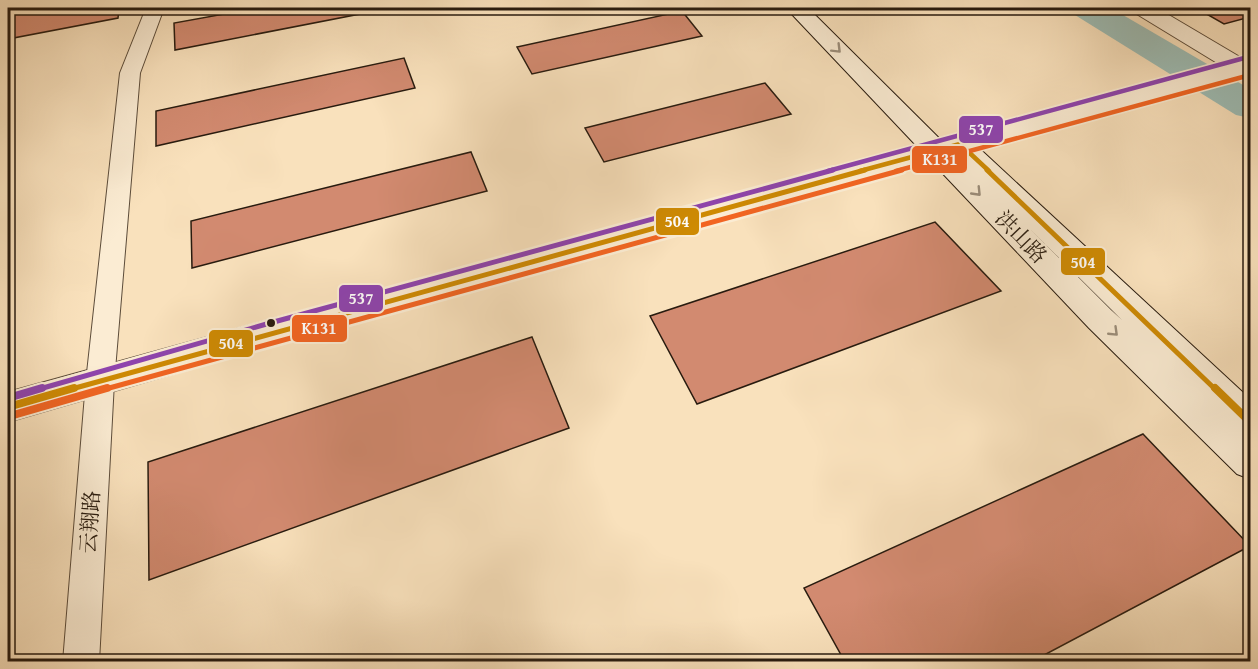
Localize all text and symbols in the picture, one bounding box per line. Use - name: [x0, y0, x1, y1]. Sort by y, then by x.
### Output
- one-way arrow: [830, 42, 841, 53]
- line badge: 537: [958, 115, 1004, 144]
- text: 537: [969, 117, 993, 141]
- line badge: K131: [911, 145, 968, 174]
- text: K131: [923, 147, 957, 171]
- one-way arrow: [970, 185, 981, 196]
- street label: 洪山路: [988, 203, 1054, 270]
- line badge: 504: [655, 207, 700, 236]
- text: 504: [665, 209, 689, 233]
- line badge: 504: [1060, 247, 1106, 276]
- text: 504: [1071, 250, 1095, 274]
- line badge: 537: [338, 284, 384, 313]
- text: 537: [349, 286, 373, 310]
- line badge: K131: [291, 314, 348, 343]
- text: K131: [302, 316, 336, 340]
- unlabelled marker: [265, 317, 277, 329]
- one-way arrow: [1107, 325, 1117, 336]
- line badge: 504: [208, 329, 254, 358]
- text: 504: [219, 331, 243, 355]
- street label: 云翔路: [72, 489, 107, 554]

